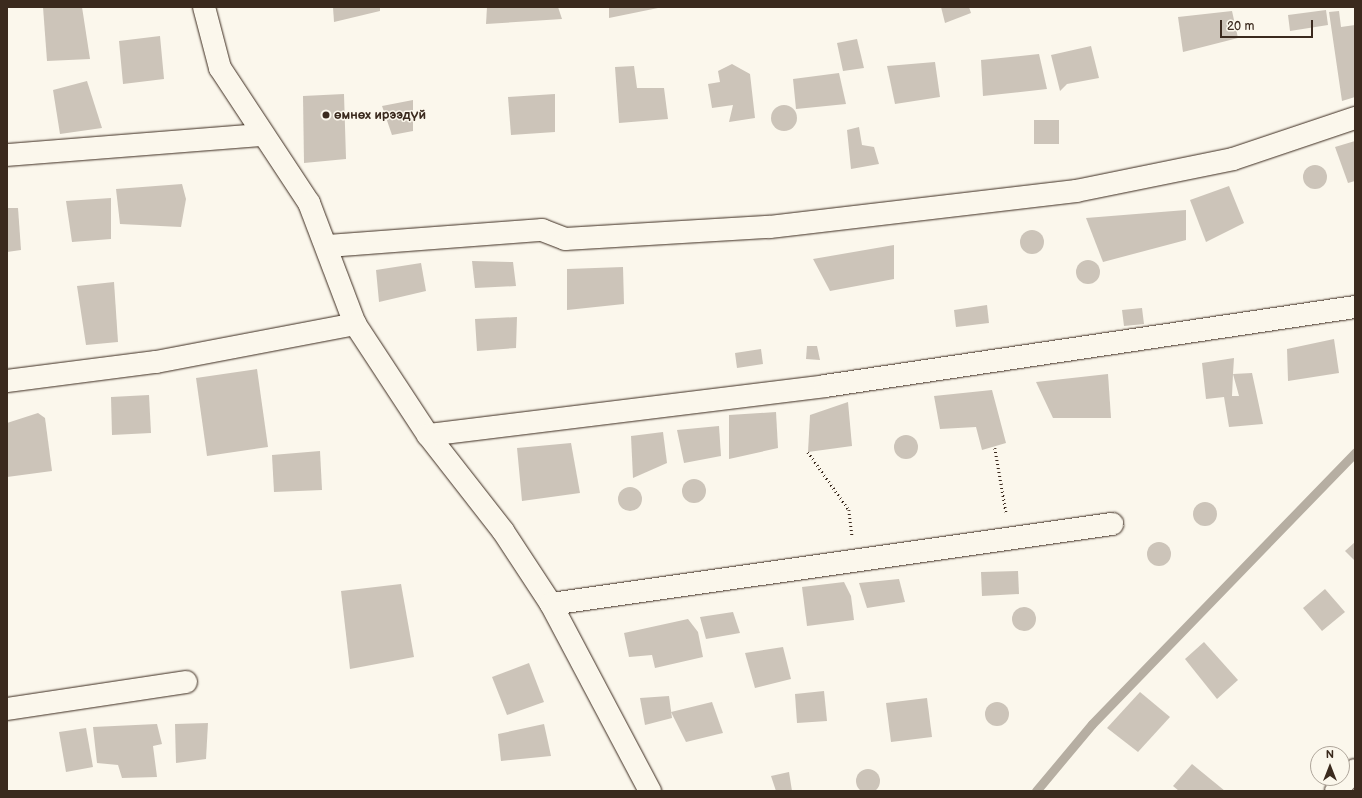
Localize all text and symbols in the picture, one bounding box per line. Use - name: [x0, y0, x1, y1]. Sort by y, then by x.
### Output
- scale bar: [1222, 12, 1315, 38]
- text: 20 m: [1227, 19, 1254, 34]
- place label: өмнөх ирээдүй: [334, 107, 426, 123]
- marker: өмнөх ирээдүй: [321, 110, 331, 120]
- north arrow: [1310, 746, 1350, 786]
- text: N: [1326, 748, 1334, 761]

